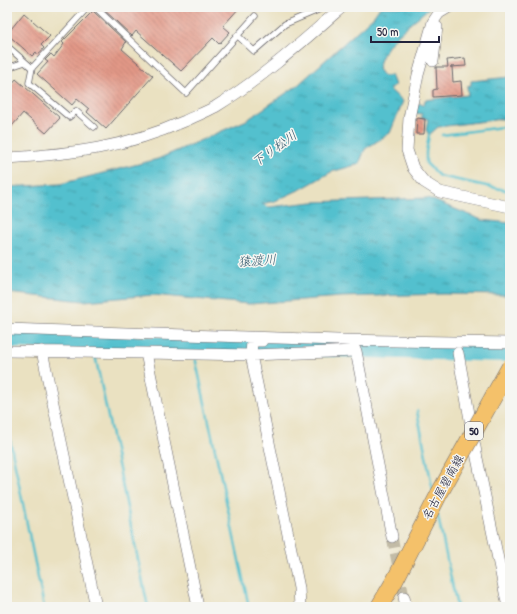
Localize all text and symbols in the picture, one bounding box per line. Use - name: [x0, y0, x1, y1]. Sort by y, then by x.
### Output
- scale bar: [371, 18, 439, 44]
- text: 50 m: [377, 23, 398, 40]
- water label: 下り松川: [248, 125, 300, 171]
- water label: 猿渡川: [237, 250, 277, 270]
- road number: 50: [465, 422, 483, 440]
- street label: 名古屋碧南線: [418, 451, 467, 522]

